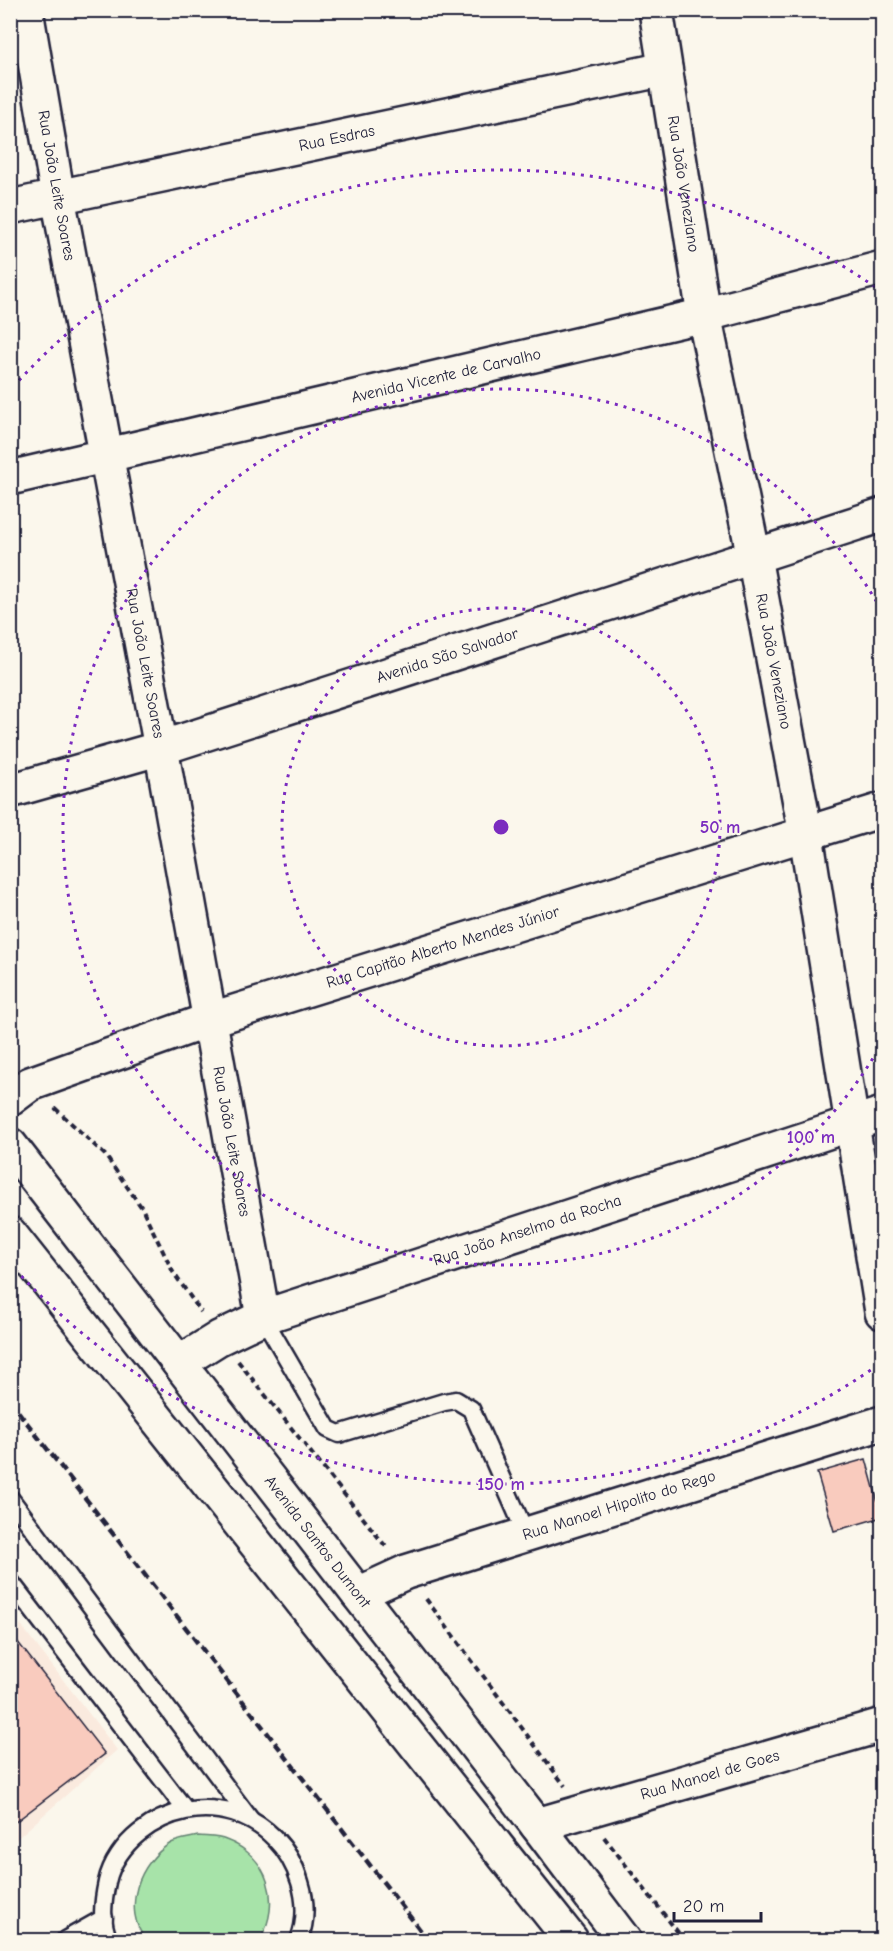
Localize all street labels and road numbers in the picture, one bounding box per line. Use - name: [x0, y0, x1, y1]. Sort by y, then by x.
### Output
- street label: Rua João Leite Soares: [34, 109, 79, 262]
- street label: Rua João Veneziano: [664, 114, 703, 253]
- street label: Rua Esdras: [297, 121, 377, 155]
- street label: Avenida Vicente de Carvalho: [350, 345, 543, 407]
- street label: Rua João Leite Soares: [122, 587, 168, 740]
- street label: Rua João Veneziano: [752, 592, 795, 731]
- street label: Avenida São Salvador: [374, 624, 521, 687]
- street label: Rua Capitão Alberto Mendes Júnior: [324, 902, 562, 992]
- street label: Rua João Leite Soares: [209, 1065, 254, 1218]
- street label: Rua João Anselmo da Rocha: [431, 1191, 624, 1270]
- street label: Rua Manoel Hipolito do Rego: [520, 1467, 718, 1544]
- street label: Avenida Santos Dumont: [261, 1472, 375, 1612]
- street label: Rua Manoel de Goes: [638, 1746, 782, 1804]

